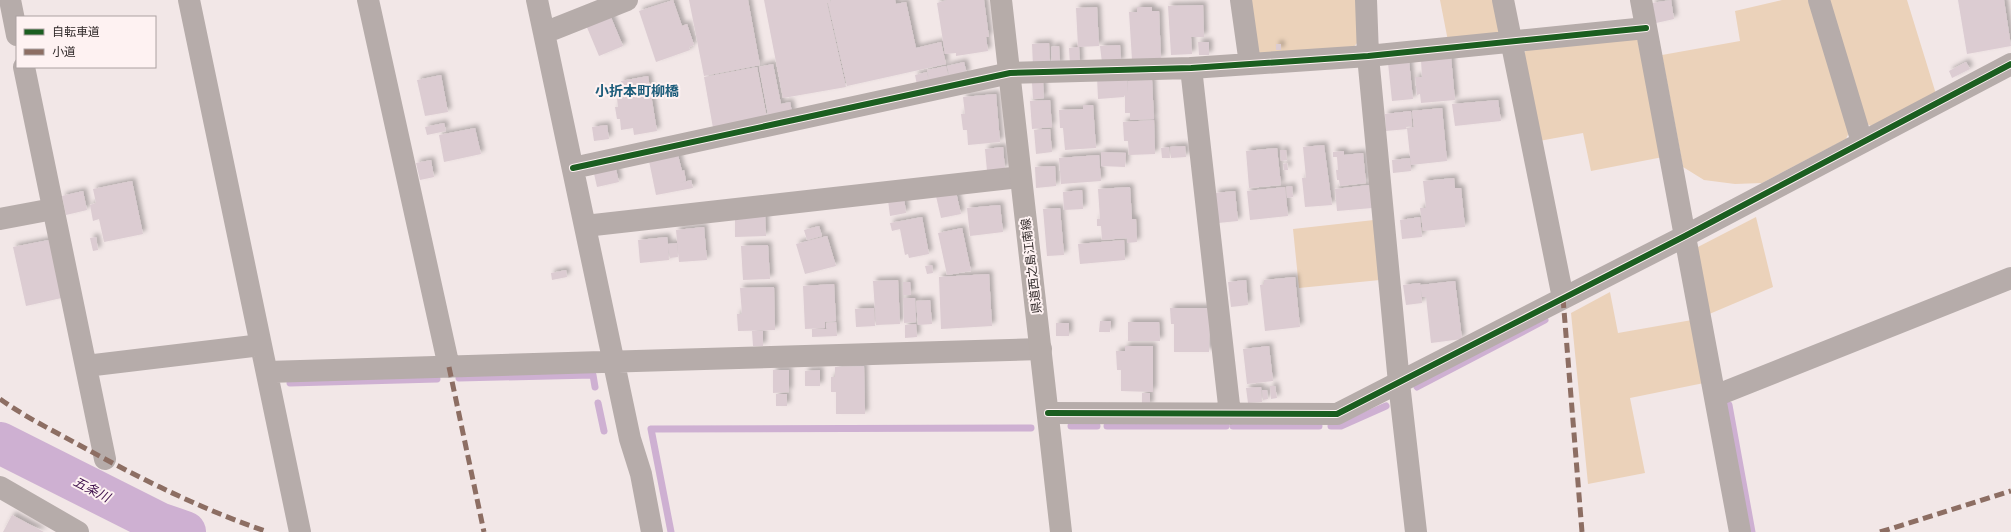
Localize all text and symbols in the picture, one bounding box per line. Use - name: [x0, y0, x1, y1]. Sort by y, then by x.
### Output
- legend: [16, 16, 156, 68]
- text: 自転車道: [52, 24, 100, 39]
- text: 小道: [52, 44, 76, 59]
- district label: 小折本町柳橋: [595, 82, 679, 100]
- street label: 県道西之島江南線: [1018, 217, 1044, 315]
- water label: 五条川: [71, 473, 115, 506]

